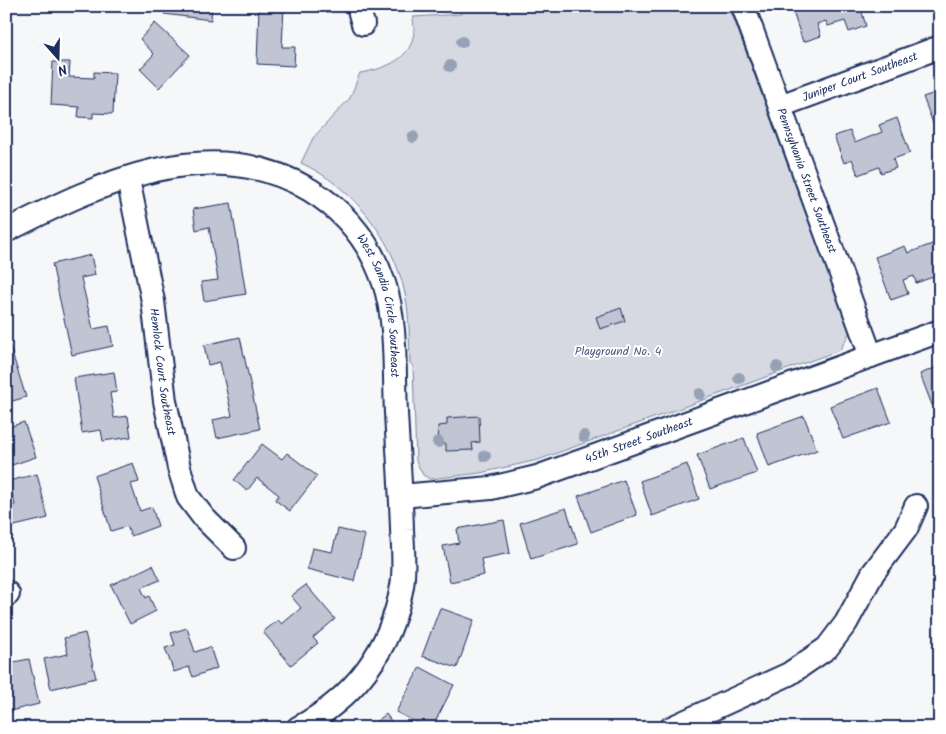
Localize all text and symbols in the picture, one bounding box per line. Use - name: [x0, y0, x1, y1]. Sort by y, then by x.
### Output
- north arrow: [32, 32, 82, 82]
- street label: Juniper Court Southeast: [799, 46, 921, 107]
- text: N: [54, 57, 70, 81]
- street label: Pennsylvania Street Southeast: [772, 105, 842, 256]
- street label: West Sandia Circle Southeast: [352, 230, 405, 378]
- street label: Hemlock Court Southeast: [144, 307, 182, 438]
- park label: Playground No. 4: [575, 342, 662, 361]
- street label: 45th Street Southeast: [582, 412, 696, 468]

